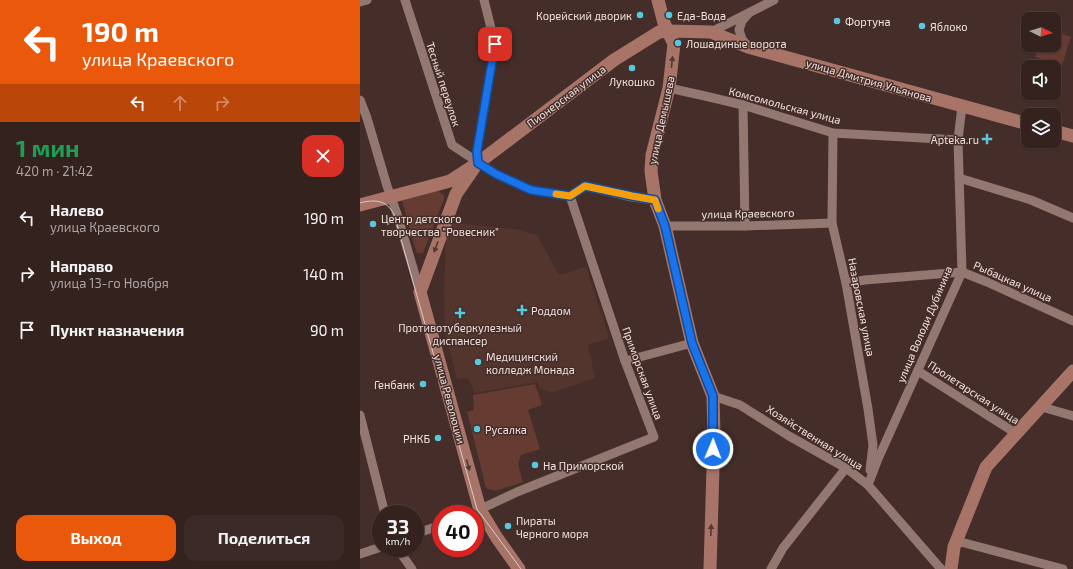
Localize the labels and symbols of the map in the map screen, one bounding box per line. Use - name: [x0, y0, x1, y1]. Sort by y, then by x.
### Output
- place label: Корейский дворик: [536, 9, 632, 22]
- place label: Еда-Вода: [677, 9, 726, 22]
- marker: Корейский дворик: [635, 10, 645, 20]
- marker: Еда-Вода: [664, 10, 674, 20]
- north arrow: [1021, 12, 1061, 52]
- place label: Фортуна: [845, 15, 890, 29]
- marker: Фортуна: [832, 16, 842, 26]
- place label: Яблоко: [930, 20, 968, 33]
- marker: Яблоко: [917, 21, 927, 31]
- pin: [478, 27, 512, 61]
- place label: Лошадиные ворота: [686, 37, 786, 50]
- marker: Лошадиные ворота: [673, 38, 683, 48]
- street label: Тесный переулок: [423, 40, 464, 128]
- one-way arrow: [669, 56, 675, 68]
- street label: улица Дмитрия Ульянова: [804, 56, 933, 105]
- street label: Пионерская улица: [524, 62, 609, 131]
- marker: Лукошко: [627, 63, 637, 73]
- place label: Лукошко: [609, 75, 655, 89]
- street label: улица Демышева: [645, 75, 678, 166]
- street label: Комсомольская улица: [727, 84, 842, 127]
- place label: Apteka.ru: [931, 133, 979, 146]
- marker: Apteka.ru: [982, 134, 992, 144]
- street label: улица Краевского: [701, 206, 795, 221]
- place label: Центр детского творчества "Ровесник": [381, 212, 499, 238]
- marker: Центр детского творчества "Ровесник": [368, 219, 378, 229]
- one-way arrow: [433, 242, 439, 254]
- street label: Назаровская улица: [845, 257, 878, 358]
- street label: Рыбацкая улица: [971, 258, 1054, 305]
- street label: улица Володи Дубинина: [894, 264, 955, 385]
- marker: Роддом: [516, 304, 528, 316]
- place label: Роддом: [531, 304, 571, 317]
- marker: Противотуберкулезный диспансер: [454, 307, 466, 319]
- place label: Противотуберкулезный диспансер: [398, 321, 522, 347]
- street label: Приморская улица: [619, 325, 666, 421]
- place label: Медицинский колледж Монада: [486, 350, 575, 376]
- street label: улица Революции: [431, 353, 468, 445]
- marker: Медицинский колледж Монада: [473, 357, 483, 367]
- street label: Пролетарская улица: [925, 358, 1022, 427]
- place label: Генбанк: [374, 378, 415, 391]
- marker: Генбанк: [418, 379, 428, 389]
- street label: Хозяйственная улица: [764, 402, 866, 473]
- place label: Русалка: [485, 423, 527, 437]
- marker: Русалка: [472, 424, 482, 434]
- position arrow: [692, 428, 734, 470]
- place label: РНКБ: [403, 432, 430, 445]
- marker: РНКБ: [433, 433, 443, 443]
- one-way arrow: [465, 459, 471, 471]
- place label: На Приморской: [543, 459, 624, 472]
- marker: На Приморской: [530, 460, 540, 470]
- speed limit sign: 40: [432, 505, 484, 557]
- place label: Пираты Черного моря: [516, 514, 589, 540]
- marker: Пираты Черного моря: [503, 521, 513, 531]
- one-way arrow: [708, 523, 714, 536]

